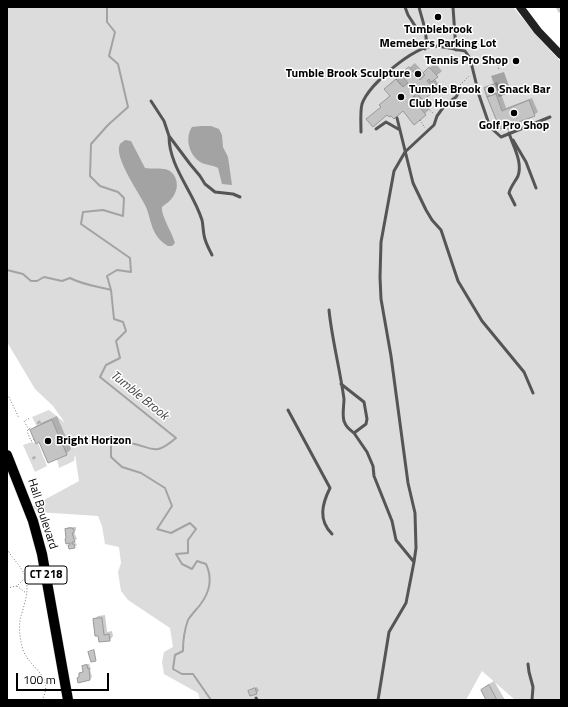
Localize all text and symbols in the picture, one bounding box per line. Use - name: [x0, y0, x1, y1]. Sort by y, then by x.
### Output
- marker: Tumblebrook Memebers Parking Lot: [433, 12, 443, 22]
- place label: Tumblebrook Memebers Parking Lot: [380, 23, 496, 51]
- place label: Tennis Pro Shop: [425, 54, 508, 68]
- marker: Tennis Pro Shop: [511, 56, 521, 66]
- place label: Tumble Brook Sculpture: [286, 67, 410, 81]
- marker: Tumble Brook Sculpture: [413, 69, 423, 79]
- place label: Tumble Brook Club House: [409, 83, 481, 111]
- place label: Snack Bar: [499, 83, 550, 97]
- marker: Snack Bar: [486, 85, 496, 95]
- marker: Tumble Brook Club House: [396, 92, 406, 102]
- marker: Golf Pro Shop: [509, 108, 519, 118]
- place label: Golf Pro Shop: [479, 119, 549, 133]
- water label: Tumble Brook: [107, 368, 171, 424]
- place label: Bright Horizon: [56, 434, 131, 448]
- marker: Bright Horizon: [43, 436, 53, 446]
- street label: Hall Boulevard: [24, 477, 60, 551]
- road number: CT 218: [25, 566, 67, 584]
- scale bar: [18, 665, 111, 691]
- text: 100 m: [23, 670, 56, 689]

